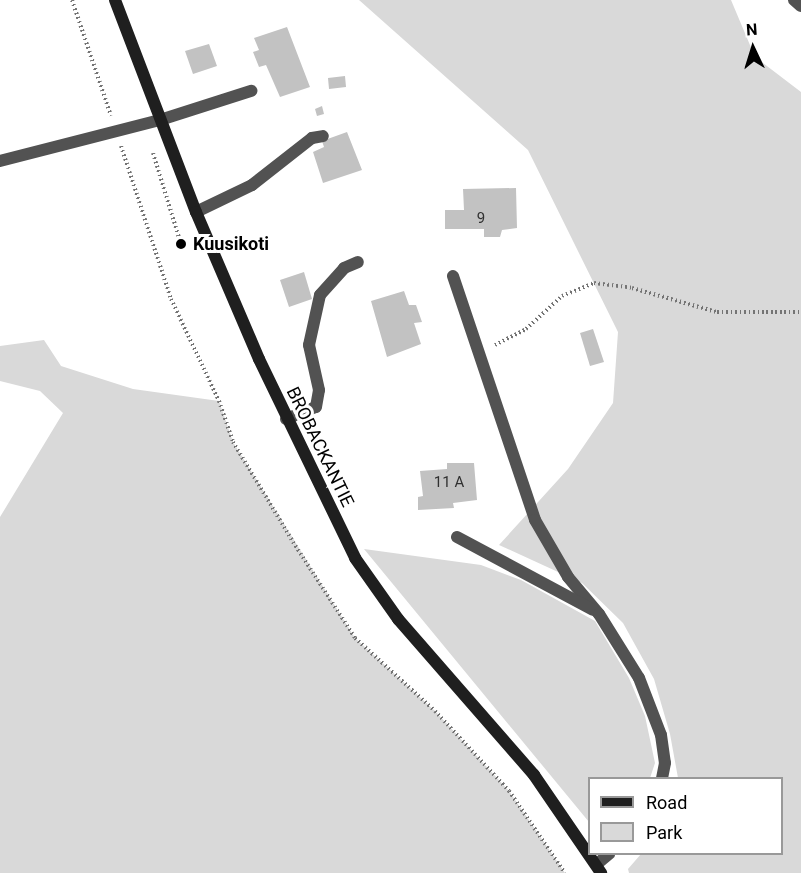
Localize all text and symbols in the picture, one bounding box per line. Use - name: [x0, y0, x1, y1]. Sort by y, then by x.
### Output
- north arrow: [723, 18, 783, 78]
- text: N: [745, 20, 758, 39]
- house number: 9: [477, 210, 485, 228]
- place label: Kuusikoti: [193, 233, 269, 255]
- marker: Kuusikoti: [174, 237, 188, 251]
- street label: BROBACKANTIE: [282, 384, 358, 510]
- house number: 11 A: [434, 474, 464, 492]
- legend: [588, 777, 783, 855]
- text: Road: [646, 792, 687, 813]
- text: Park: [646, 822, 682, 843]

